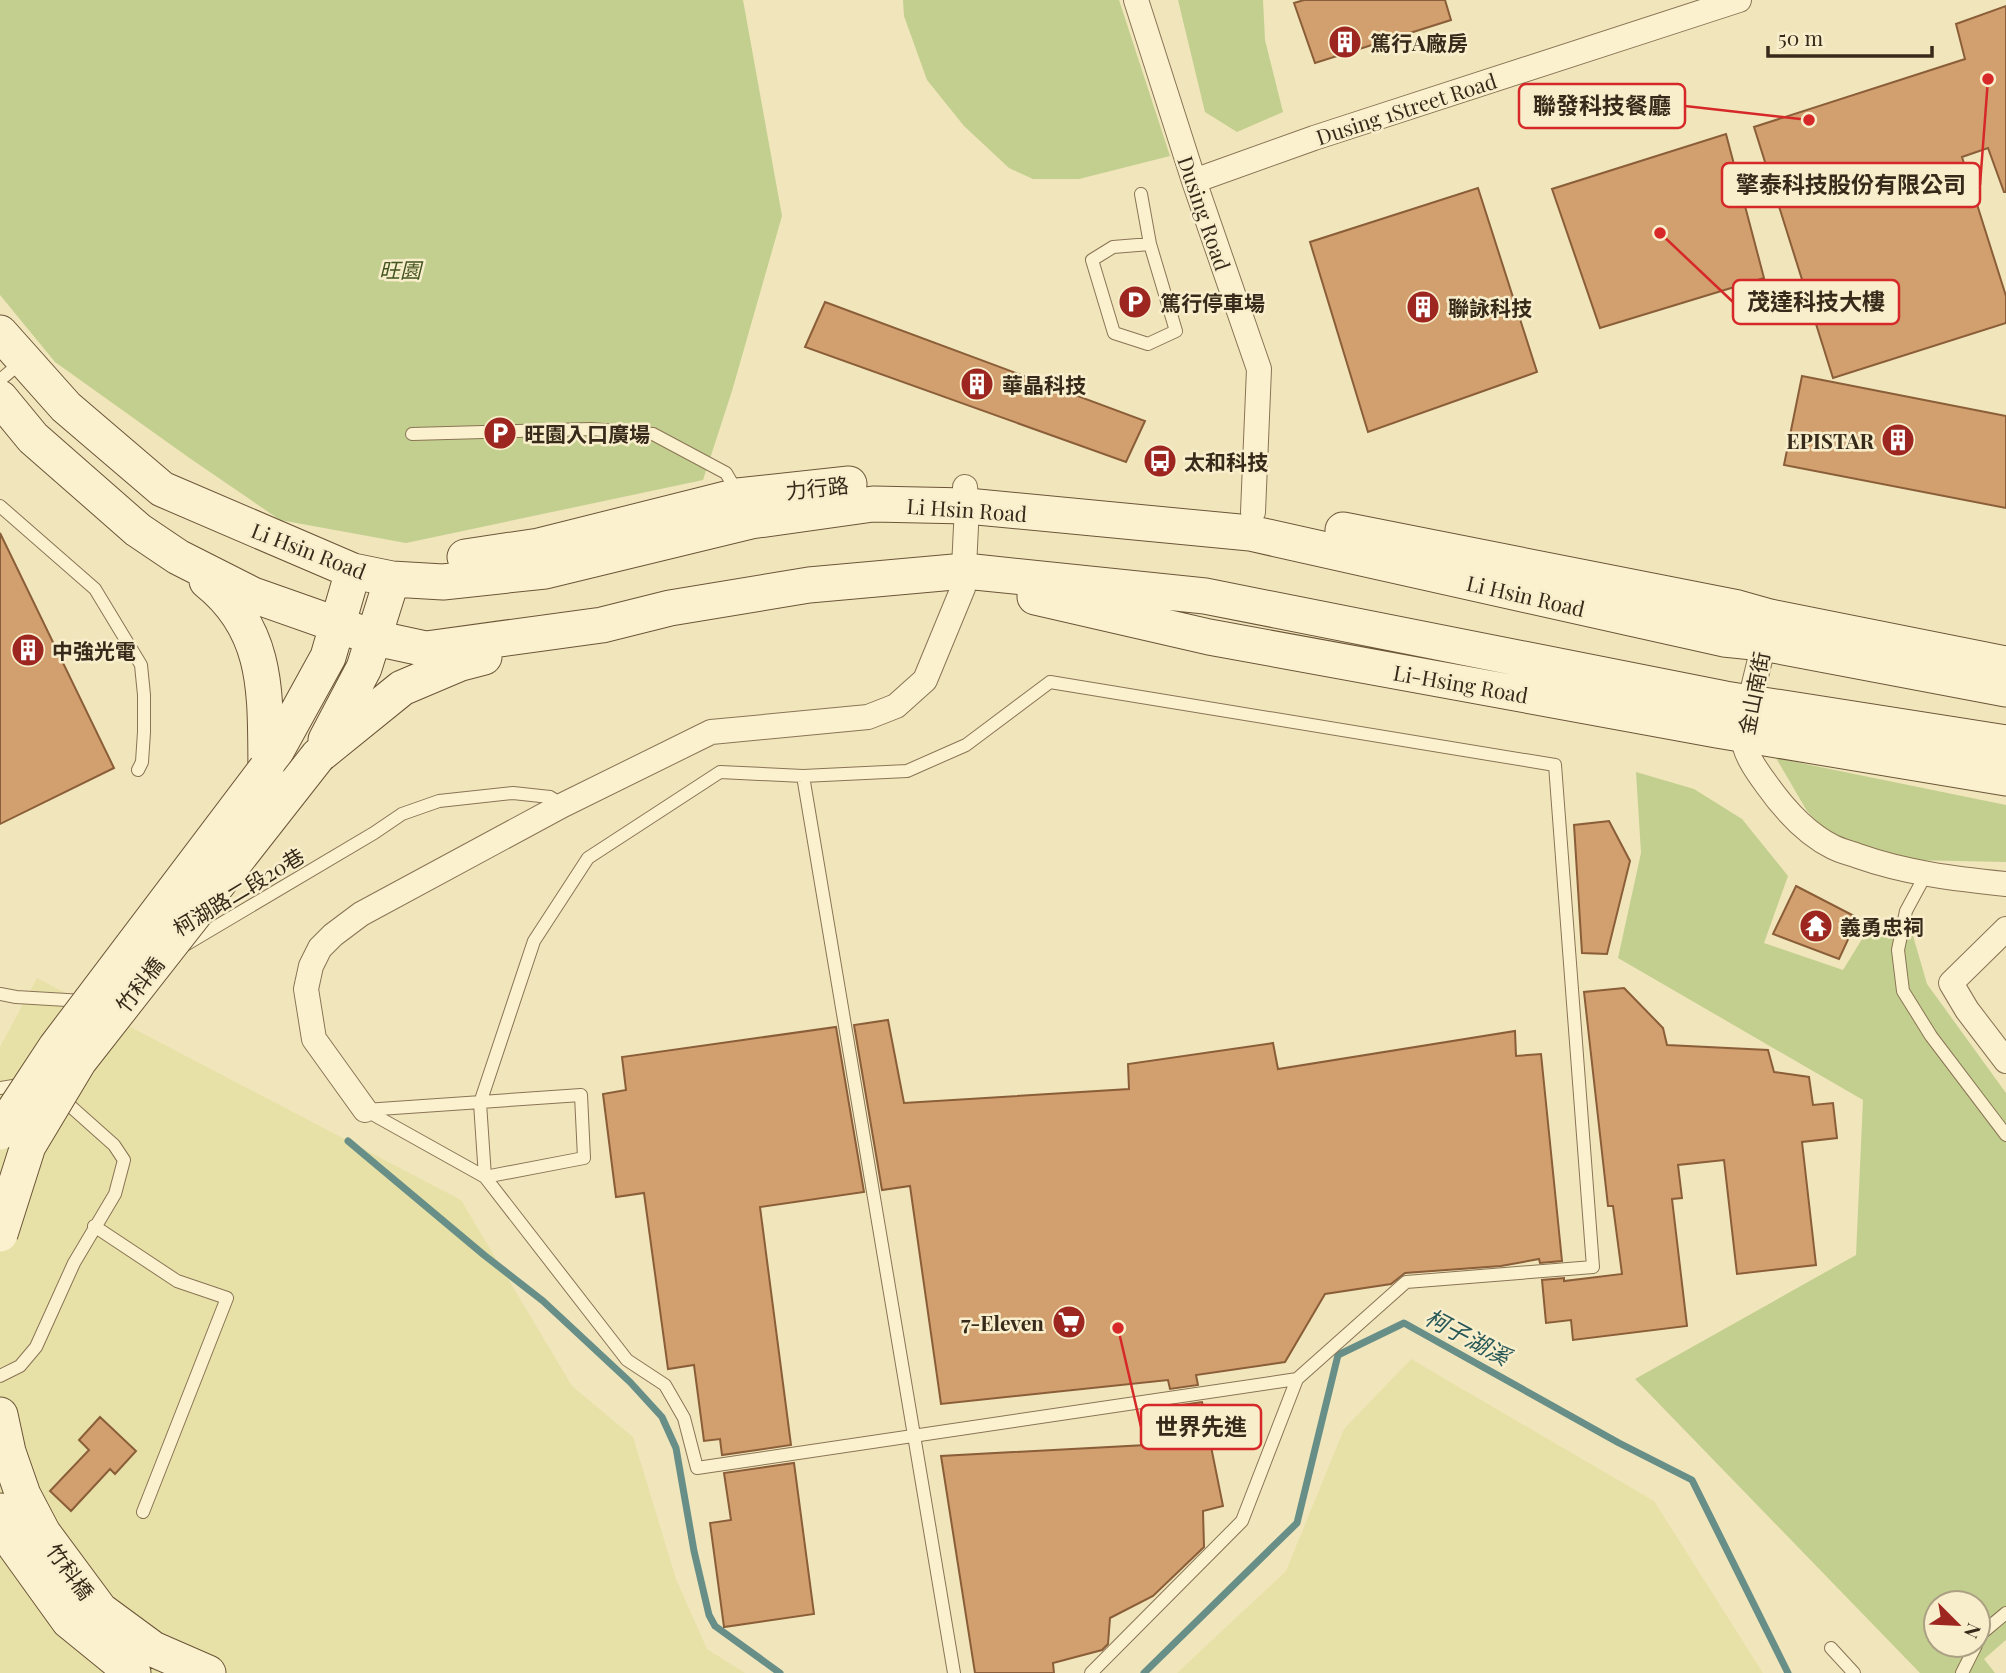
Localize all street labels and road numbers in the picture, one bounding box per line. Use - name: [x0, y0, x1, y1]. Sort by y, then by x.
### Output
- street label: Dusing 1Street Road: [1312, 66, 1500, 150]
- street label: Dusing Road: [1172, 152, 1238, 274]
- street label: 力行路: [784, 470, 850, 504]
- street label: Li Hsin Road: [906, 491, 1028, 527]
- street label: Li Hsin Road: [248, 515, 370, 585]
- street label: Li Hsin Road: [1464, 568, 1588, 622]
- street label: 金山南街: [1731, 649, 1775, 737]
- street label: Li-Hsing Road: [1391, 657, 1531, 709]
- street label: 柯湖路二段20巷: [167, 841, 309, 941]
- street label: 竹科橋: [109, 951, 169, 1017]
- street label: 竹科橋: [41, 1537, 101, 1605]

